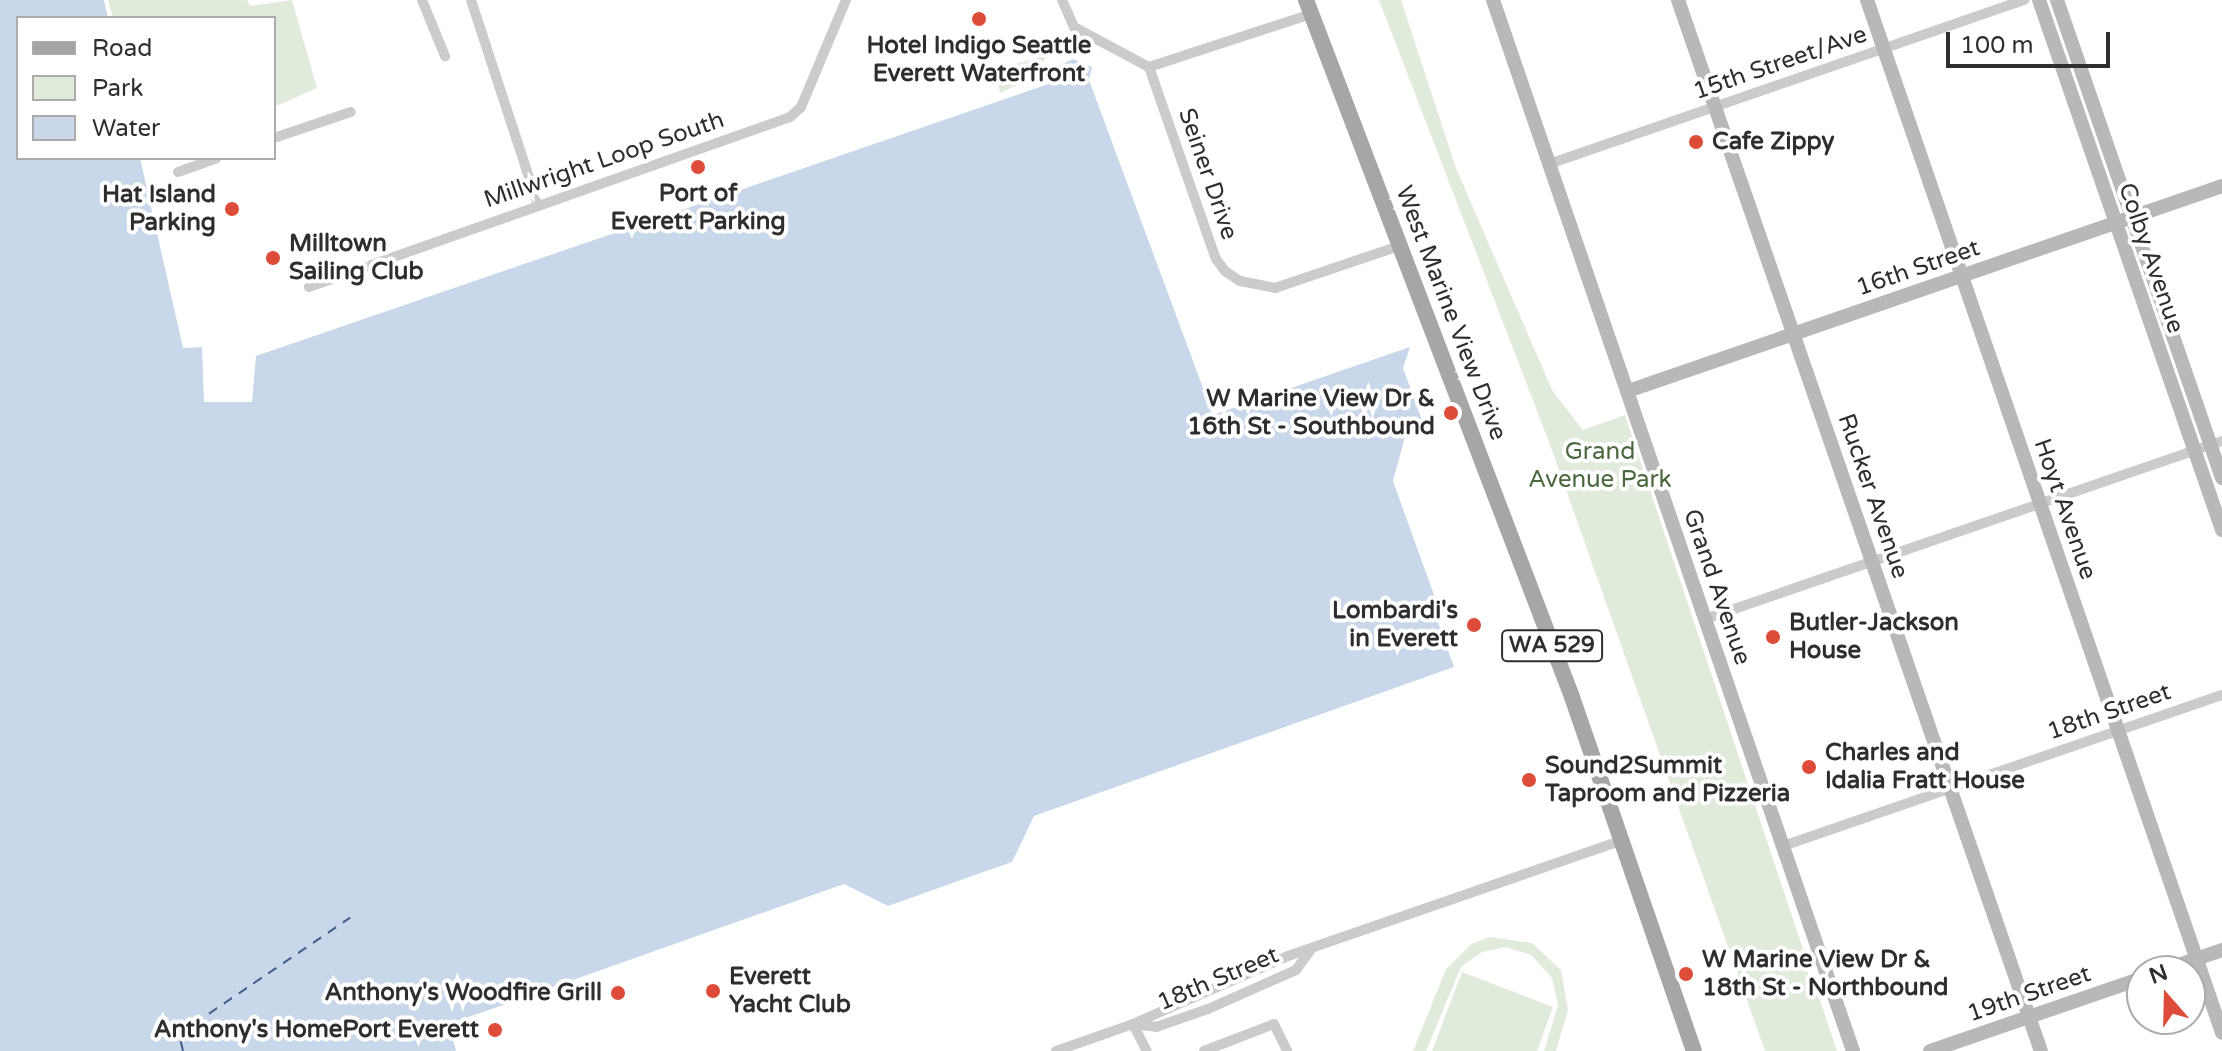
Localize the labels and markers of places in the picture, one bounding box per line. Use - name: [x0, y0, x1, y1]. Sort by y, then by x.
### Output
- marker: Hotel Indigo Seattle Everett Waterfront: [970, 10, 988, 28]
- place label: Hotel Indigo Seattle Everett Waterfront: [867, 32, 1091, 88]
- place label: Cafe Zippy: [1712, 128, 1834, 156]
- marker: Cafe Zippy: [1687, 133, 1705, 151]
- marker: Port of Everett Parking: [689, 158, 707, 176]
- place label: Port of Everett Parking: [610, 180, 786, 236]
- place label: Hat Island Parking: [102, 181, 216, 237]
- marker: Hat Island Parking: [223, 200, 241, 218]
- place label: Milltown Sailing Club: [289, 230, 424, 286]
- marker: Milltown Sailing Club: [264, 249, 282, 267]
- place label: W Marine View Dr & 16th St - Southbound: [1187, 385, 1435, 441]
- marker: W Marine View Dr & 16th St - Southbound: [1442, 404, 1460, 422]
- place label: Lombardi's in Everett: [1332, 597, 1458, 653]
- place label: Butler-Jackson House: [1789, 609, 1959, 665]
- marker: Lombardi's in Everett: [1465, 616, 1483, 634]
- marker: Butler-Jackson House: [1764, 628, 1782, 646]
- place label: Charles and Idalia Fratt House: [1825, 739, 2025, 795]
- place label: Sound2Summit Taproom and Pizzeria: [1545, 752, 1790, 808]
- marker: Charles and Idalia Fratt House: [1800, 758, 1818, 776]
- marker: Sound2Summit Taproom and Pizzeria: [1520, 771, 1538, 789]
- place label: W Marine View Dr & 18th St - Northbound: [1702, 946, 1948, 1002]
- place label: Everett Yacht Club: [729, 963, 851, 1019]
- marker: W Marine View Dr & 18th St - Northbound: [1677, 965, 1695, 983]
- place label: Anthony's Woodfire Grill: [324, 979, 602, 1007]
- marker: Everett Yacht Club: [704, 982, 722, 1000]
- marker: Anthony's Woodfire Grill: [609, 984, 627, 1002]
- place label: Anthony's HomePort Everett: [154, 1016, 479, 1044]
- marker: Anthony's HomePort Everett: [486, 1021, 504, 1039]

